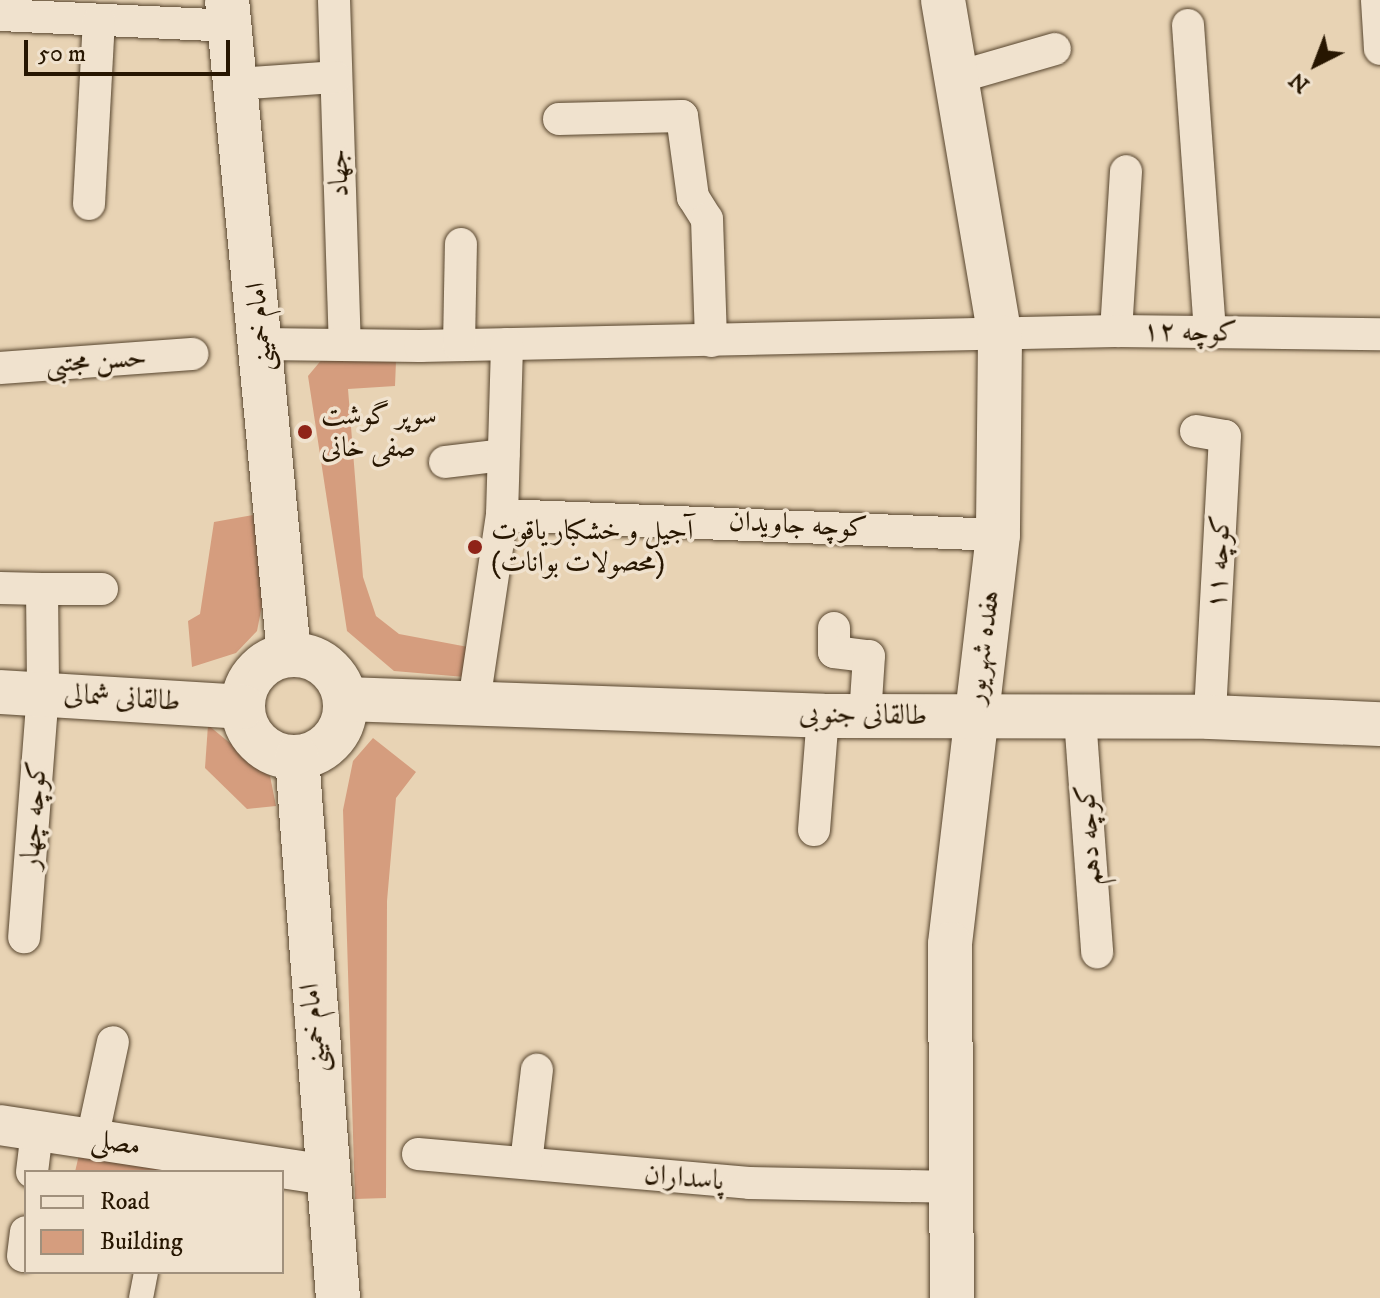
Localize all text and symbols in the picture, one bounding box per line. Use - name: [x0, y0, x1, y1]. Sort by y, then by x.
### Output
- scale bar: [28, 24, 234, 74]
- north arrow: [1276, 24, 1356, 104]
- text: 50 m: [38, 39, 86, 69]
- text: N: [1284, 66, 1315, 98]
- street label: جهاد: [321, 148, 357, 198]
- street label: امام خمینی: [239, 281, 281, 373]
- street label: کوچه ۱۲: [1142, 314, 1238, 350]
- street label: حسن مجتبی: [44, 341, 148, 381]
- place label: سوپر گوشت صفی خانی: [321, 399, 437, 465]
- marker: سوپر گوشت صفی خانی: [296, 423, 314, 441]
- street label: کوچه جاویدان: [728, 505, 868, 545]
- place label: آجیل و خشکبار یاقوت (محصولات بوانات): [491, 514, 693, 580]
- street label: کوچه ۱۱: [1200, 514, 1238, 610]
- marker: آجیل و خشکبار یاقوت (محصولات بوانات): [466, 538, 484, 556]
- street label: هفده شهریور: [958, 588, 1008, 706]
- street label: طالقانی شمالی: [63, 677, 181, 719]
- street label: طالقانی جنوبی: [798, 697, 928, 733]
- street label: کوچه چهار: [13, 760, 55, 870]
- street label: کوچه دهم: [1069, 783, 1109, 887]
- street label: امام خمینی: [293, 982, 335, 1074]
- street label: مصلی: [89, 1123, 143, 1163]
- street label: پاسداران: [643, 1158, 725, 1198]
- legend: [24, 1170, 284, 1274]
- text: Road: [100, 1187, 150, 1217]
- text: Building: [100, 1227, 183, 1257]

